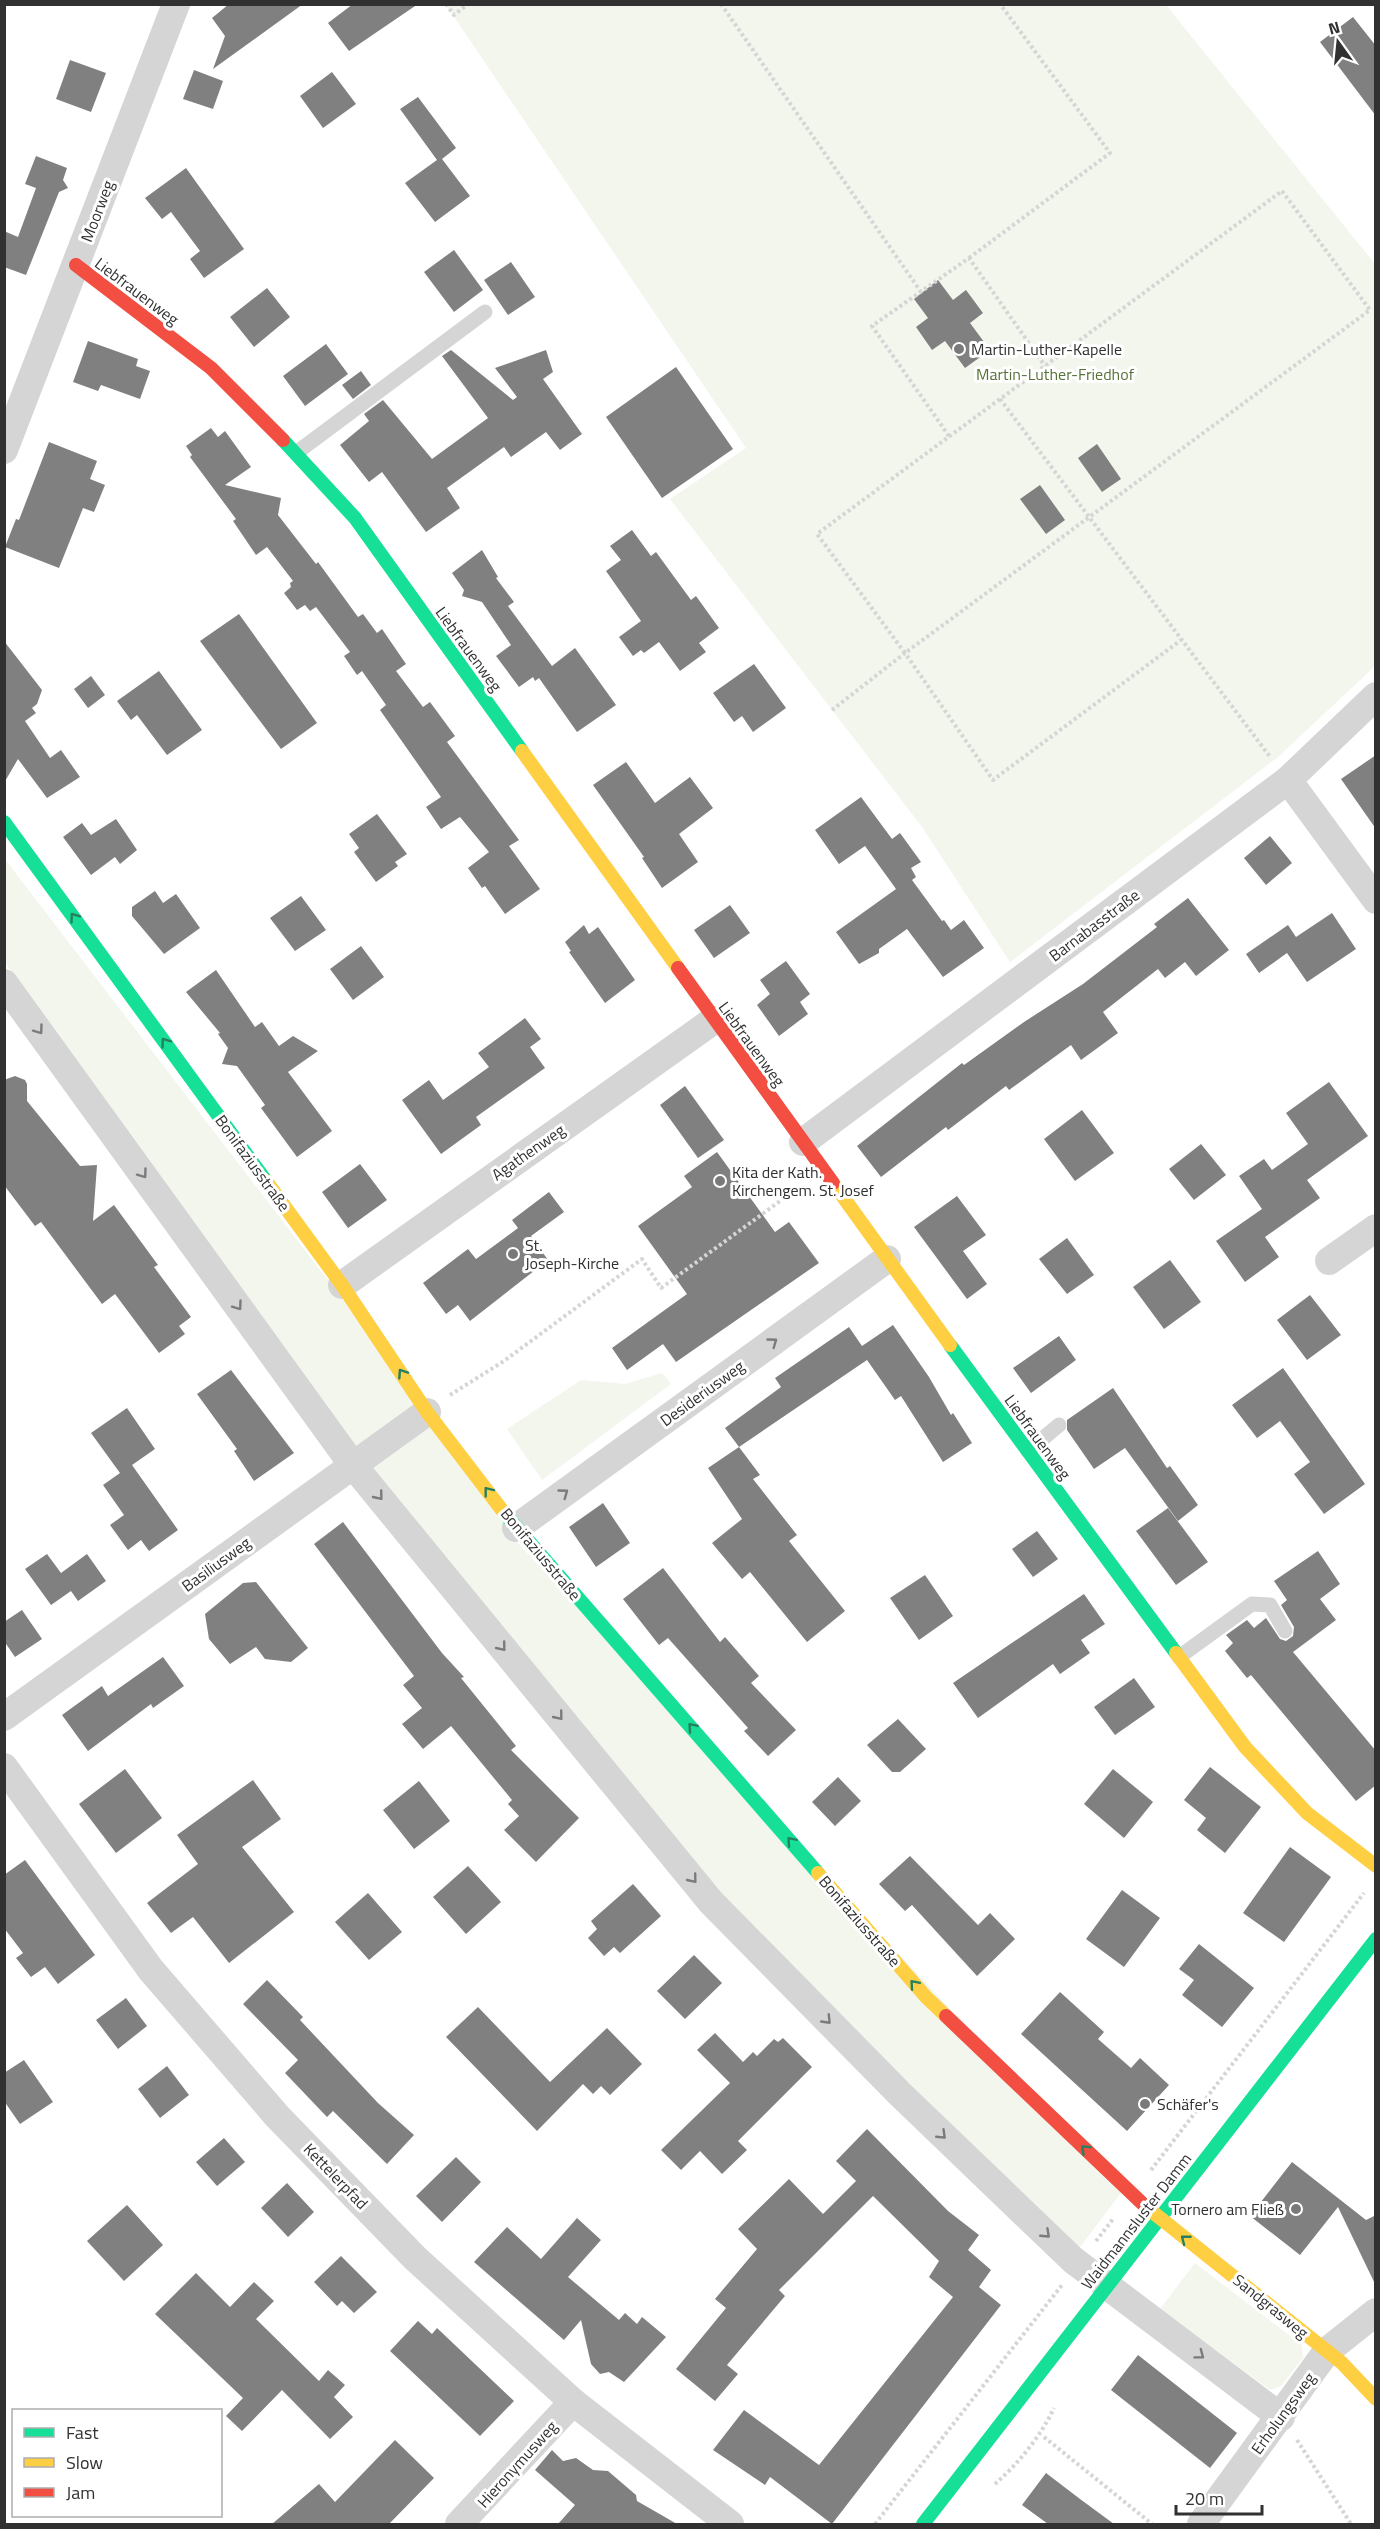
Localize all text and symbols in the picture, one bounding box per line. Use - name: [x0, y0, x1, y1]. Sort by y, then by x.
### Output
- north arrow: [1308, 12, 1368, 72]
- text: N: [1326, 14, 1343, 41]
- street label: Moorweg: [74, 177, 120, 245]
- street label: Liebfrauenweg: [90, 251, 184, 331]
- place label: Martin-Luther-Kapelle: [971, 337, 1122, 361]
- marker: Martin-Luther-Kapelle: [952, 342, 966, 356]
- park label: Martin-Luther-Friedhof: [976, 362, 1135, 386]
- street label: Liebfrauenweg: [430, 601, 508, 697]
- street label: Barnabasstraße: [1044, 883, 1144, 967]
- one-way arrow: [71, 913, 82, 924]
- street label: Liebfrauenweg: [713, 996, 791, 1092]
- one-way arrow: [32, 1024, 43, 1035]
- one-way arrow: [161, 1038, 172, 1049]
- street label: Bonifaziusstraße: [210, 1110, 296, 1216]
- street label: Agathenweg: [486, 1118, 570, 1186]
- place label: Kita der Kath. Kirchengem. St. Josef: [732, 1160, 875, 1202]
- one-way arrow: [136, 1168, 147, 1179]
- marker: Kita der Kath. Kirchengem. St. Josef: [713, 1174, 727, 1188]
- place label: St. Joseph-Kirche: [525, 1233, 619, 1275]
- marker: St. Joseph-Kirche: [506, 1247, 520, 1261]
- one-way arrow: [231, 1299, 242, 1310]
- one-way arrow: [766, 1338, 777, 1349]
- street label: Desideriusweg: [655, 1354, 749, 1432]
- one-way arrow: [398, 1369, 409, 1380]
- street label: Liebfrauenweg: [999, 1389, 1077, 1485]
- one-way arrow: [485, 1486, 496, 1497]
- one-way arrow: [557, 1489, 568, 1500]
- one-way arrow: [371, 1490, 382, 1501]
- street label: Bonifaziusstraße: [495, 1503, 587, 1605]
- street label: Basiliusweg: [176, 1531, 256, 1597]
- one-way arrow: [495, 1640, 506, 1651]
- one-way arrow: [551, 1709, 562, 1720]
- one-way arrow: [688, 1724, 699, 1734]
- one-way arrow: [787, 1837, 798, 1848]
- street label: Bonifaziusstraße: [813, 1870, 907, 1972]
- one-way arrow: [686, 1872, 697, 1883]
- one-way arrow: [910, 1980, 921, 1991]
- one-way arrow: [820, 2013, 831, 2024]
- place label: Schäfer's: [1157, 2092, 1219, 2116]
- marker: Schäfer's: [1138, 2097, 1152, 2111]
- one-way arrow: [935, 2127, 946, 2138]
- street label: Kettelerpfad: [298, 2138, 374, 2214]
- one-way arrow: [1081, 2145, 1091, 2156]
- street label: Waidmannsluster Damm: [1075, 2148, 1197, 2294]
- place label: Tornero am Fließ: [1171, 2197, 1284, 2221]
- marker: Tornero am Fließ: [1289, 2202, 1303, 2216]
- one-way arrow: [1039, 2227, 1049, 2238]
- one-way arrow: [1180, 2236, 1191, 2247]
- street label: Sandgrasweg: [1228, 2268, 1314, 2344]
- one-way arrow: [1193, 2348, 1204, 2359]
- street label: Erholungsweg: [1245, 2367, 1321, 2459]
- legend: [12, 2409, 222, 2517]
- street label: Hieronymusweg: [471, 2415, 563, 2513]
- text: Fast: [66, 2419, 99, 2446]
- text: Slow: [66, 2449, 103, 2476]
- scale bar: [1176, 2478, 1262, 2516]
- text: Jam: [66, 2479, 95, 2506]
- text: 20 m: [1185, 2485, 1224, 2512]

